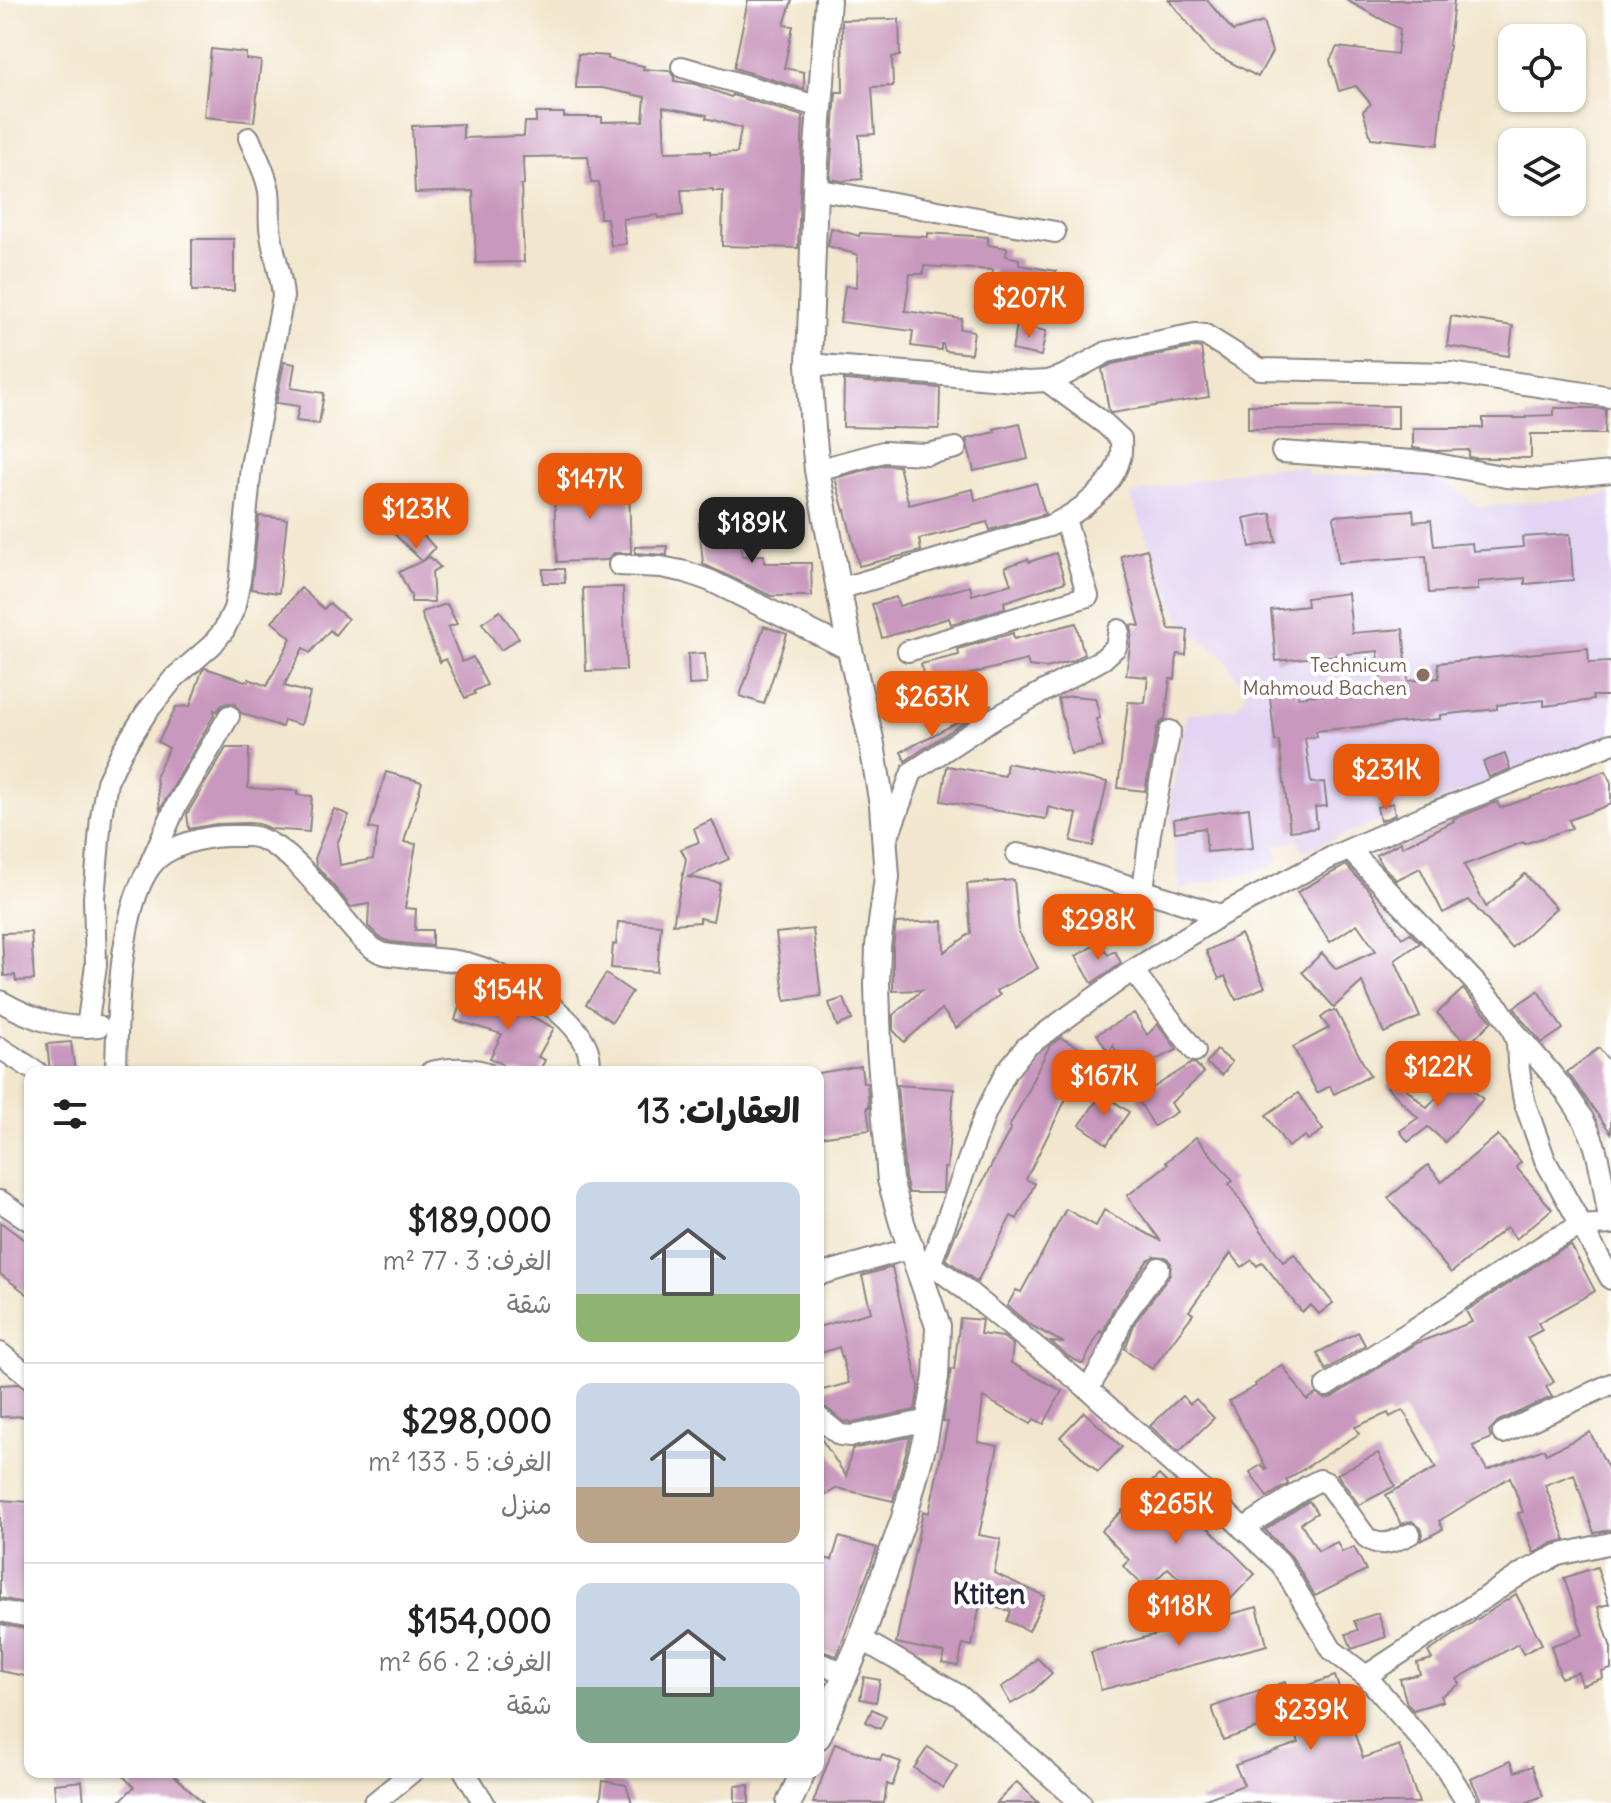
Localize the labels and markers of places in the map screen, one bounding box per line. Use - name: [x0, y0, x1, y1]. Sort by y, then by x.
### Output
- pin: $207K: [973, 272, 1085, 340]
- pin: $147K: [534, 453, 646, 521]
- pin: $123K: [360, 483, 472, 551]
- pin: $189K: [696, 497, 808, 565]
- place label: Technicum Mahmoud Bachen: [1243, 652, 1407, 700]
- marker: Technicum Mahmoud Bachen: [1414, 666, 1432, 684]
- pin: $263K: [876, 671, 988, 739]
- pin: $231K: [1330, 744, 1442, 812]
- pin: $298K: [1042, 894, 1154, 962]
- pin: $154K: [452, 964, 564, 1032]
- pin: $122K: [1382, 1041, 1494, 1109]
- pin: $167K: [1048, 1050, 1160, 1118]
- pin: $265K: [1120, 1478, 1232, 1546]
- pin: $118K: [1123, 1580, 1235, 1648]
- pin: $239K: [1255, 1684, 1367, 1752]

